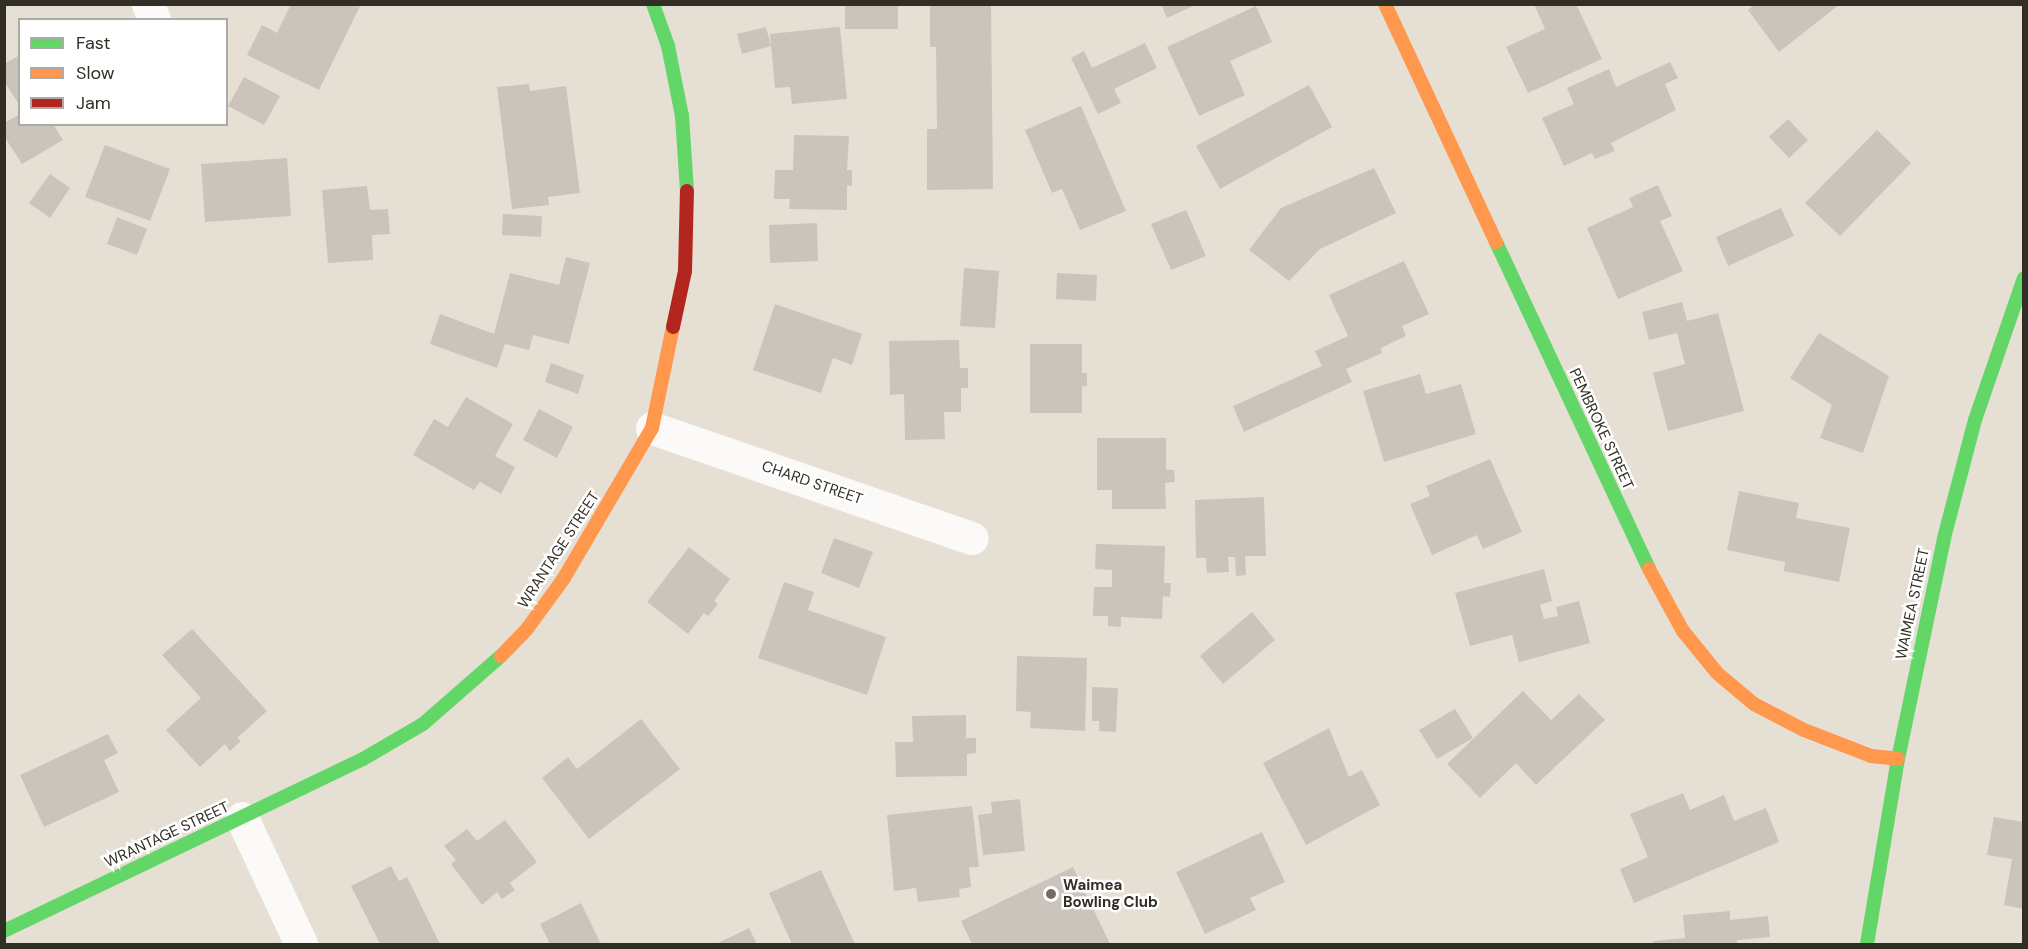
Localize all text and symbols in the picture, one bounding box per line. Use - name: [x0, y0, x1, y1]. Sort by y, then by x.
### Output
- legend: [18, 18, 228, 126]
- text: Fast: [76, 31, 111, 55]
- text: Slow: [76, 61, 115, 85]
- text: Jam: [76, 91, 111, 115]
- street label: PEMBROKE STREET: [1565, 366, 1637, 492]
- street label: CHARD STREET: [759, 457, 865, 509]
- street label: WRANTAGE STREET: [515, 488, 603, 612]
- street label: WAIMEA STREET: [1892, 547, 1934, 661]
- street label: WRANTAGE STREET: [102, 798, 232, 872]
- place label: Waimea Bowling Club: [1063, 876, 1158, 911]
- marker: Waimea Bowling Club: [1044, 887, 1058, 901]

